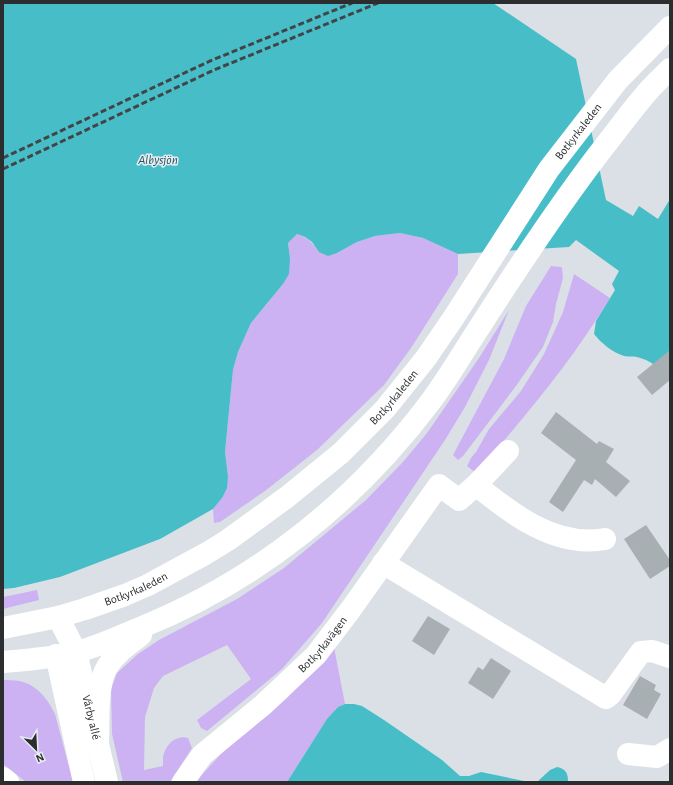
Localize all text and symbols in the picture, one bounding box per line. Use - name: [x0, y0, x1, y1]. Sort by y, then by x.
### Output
- street label: Botkyrkaleden: [553, 101, 604, 162]
- water label: Albysjön: [137, 154, 178, 167]
- street label: Botkyrkaleden: [367, 367, 420, 427]
- street label: Botkyrkaleden: [103, 570, 170, 608]
- street label: Botkyrkavägen: [296, 614, 349, 675]
- street label: Vårby allé: [80, 694, 103, 741]
- north arrow: [16, 729, 56, 769]
- text: N: [34, 751, 46, 764]

